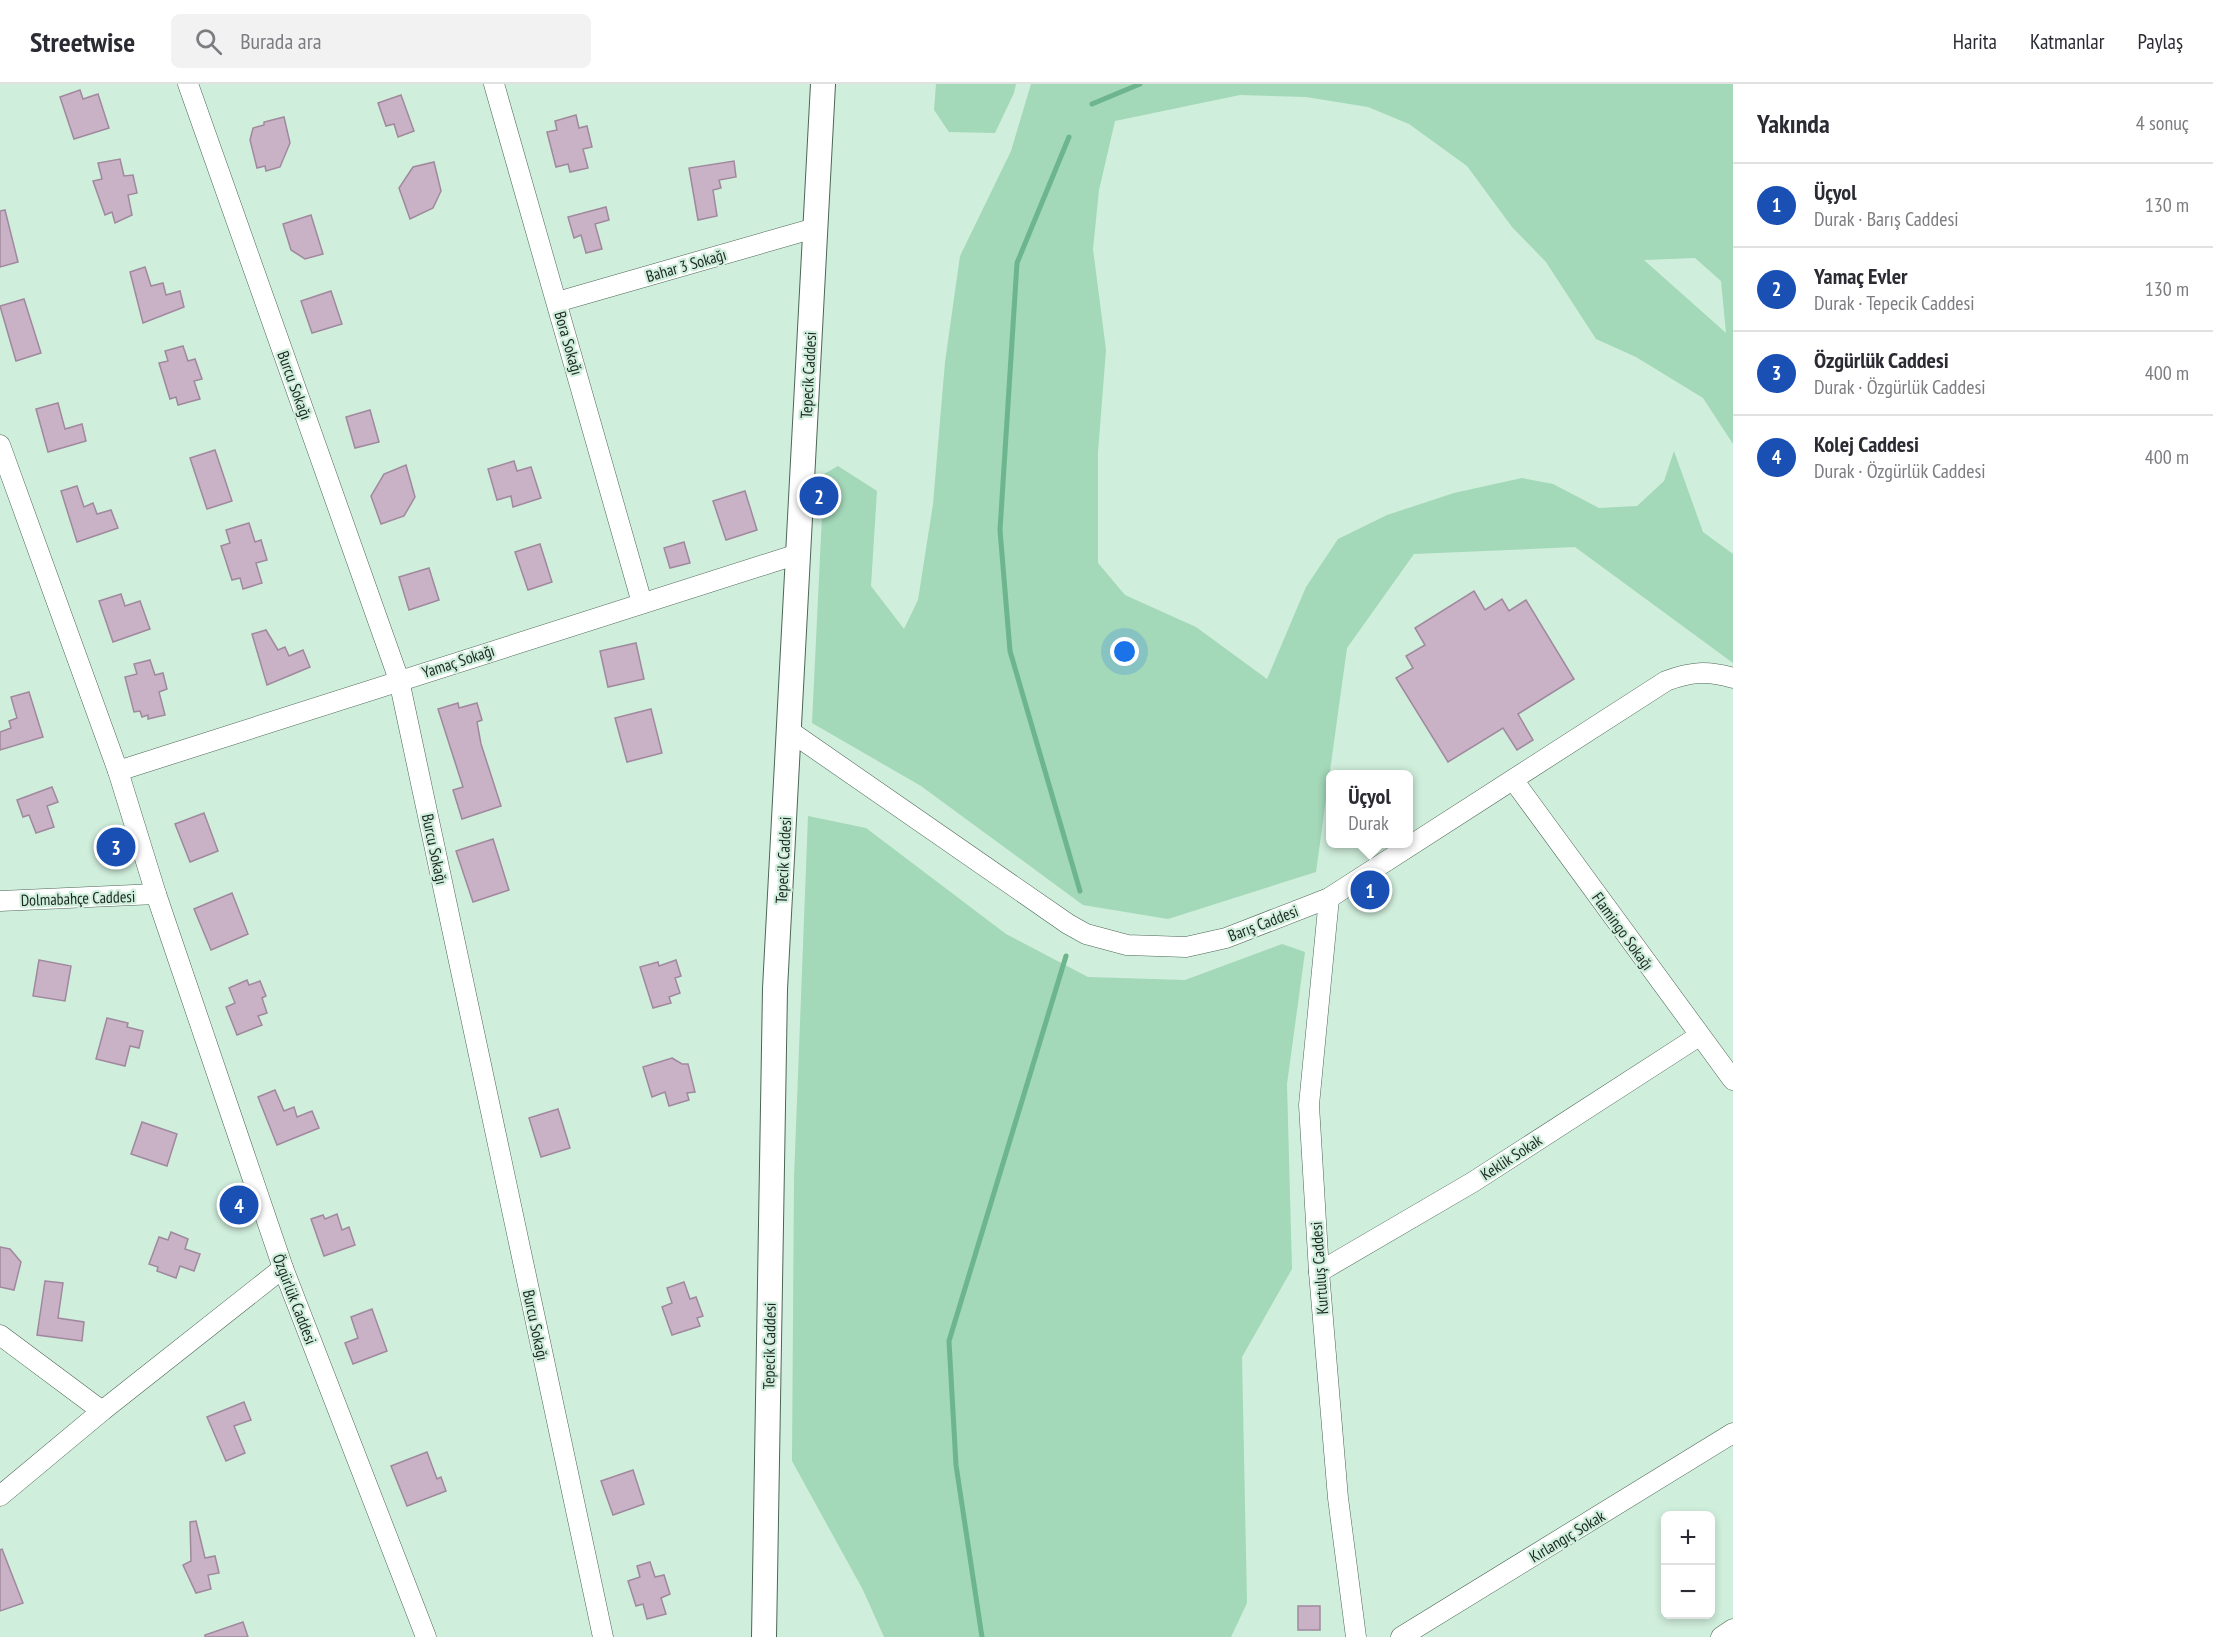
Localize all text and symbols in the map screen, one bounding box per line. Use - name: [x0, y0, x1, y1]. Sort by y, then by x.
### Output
- search box: [171, 14, 591, 68]
- text: Streetwise: [30, 23, 135, 60]
- icon: search: [192, 25, 225, 58]
- text: Burada ara: [240, 27, 321, 55]
- text: Harita: [1953, 28, 1997, 55]
- text: Katmanlar: [2030, 28, 2104, 55]
- text: Paylaş: [2137, 28, 2183, 55]
- text: Yakında: [1757, 107, 1830, 140]
- text: 4 sonuç: [2136, 110, 2189, 136]
- text: Üçyol: [1814, 178, 1857, 206]
- text: 1: [1772, 192, 1781, 218]
- text: 130 m: [2145, 192, 2189, 218]
- text: Durak · Barış Caddesi: [1814, 206, 1959, 232]
- street label: Bahar 3 Sokağı: [644, 244, 728, 286]
- text: Yamaç Evler: [1814, 262, 1908, 290]
- text: 2: [1772, 276, 1781, 302]
- text: 130 m: [2145, 276, 2189, 302]
- text: Durak · Tepecik Caddesi: [1814, 290, 1975, 316]
- street label: Bora Sokağı: [550, 309, 588, 377]
- street label: Tepecik Caddesi: [796, 331, 820, 419]
- text: Özgürlük Caddesi: [1814, 346, 1949, 374]
- street label: Burcu Sokağı: [273, 348, 317, 422]
- text: 3: [1772, 360, 1781, 386]
- text: 400 m: [2145, 360, 2189, 386]
- text: Durak · Özgürlük Caddesi: [1814, 374, 1986, 400]
- text: Kolej Caddesi: [1814, 430, 1919, 458]
- text: 4: [1772, 444, 1781, 470]
- text: 400 m: [2145, 444, 2189, 470]
- text: Durak · Özgürlük Caddesi: [1814, 458, 1986, 484]
- pin: 2: [800, 474, 838, 518]
- your location: [1110, 637, 1139, 666]
- street label: Yamaç Sokağı: [419, 640, 497, 682]
- popup: [1326, 770, 1413, 848]
- text: Üçyol: [1348, 782, 1391, 810]
- text: Durak: [1348, 810, 1389, 836]
- street label: Burcu Sokağı: [418, 812, 452, 886]
- street label: Tepecik Caddesi: [771, 816, 795, 904]
- pin: 3: [96, 824, 136, 870]
- pin: 1: [1350, 868, 1390, 912]
- street label: Dolmabahçe Caddesi: [20, 886, 136, 910]
- street label: Flamingo Sokağı: [1588, 888, 1658, 974]
- street label: Barış Caddesi: [1225, 900, 1301, 946]
- street label: Keklik Sokak: [1477, 1129, 1546, 1184]
- pin: 4: [220, 1182, 258, 1228]
- street label: Kurtuluş Caddesi: [1306, 1221, 1332, 1315]
- street label: Özgürlük Caddesi: [269, 1251, 321, 1347]
- street label: Burcu Sokağı: [519, 1288, 553, 1362]
- street label: Tepecik Caddesi: [758, 1302, 780, 1390]
- street label: Kırlangıç Sokak: [1526, 1505, 1609, 1566]
- map controls: [1661, 1511, 1715, 1619]
- button: +: [1661, 1511, 1715, 1565]
- button: −: [1661, 1565, 1715, 1619]

